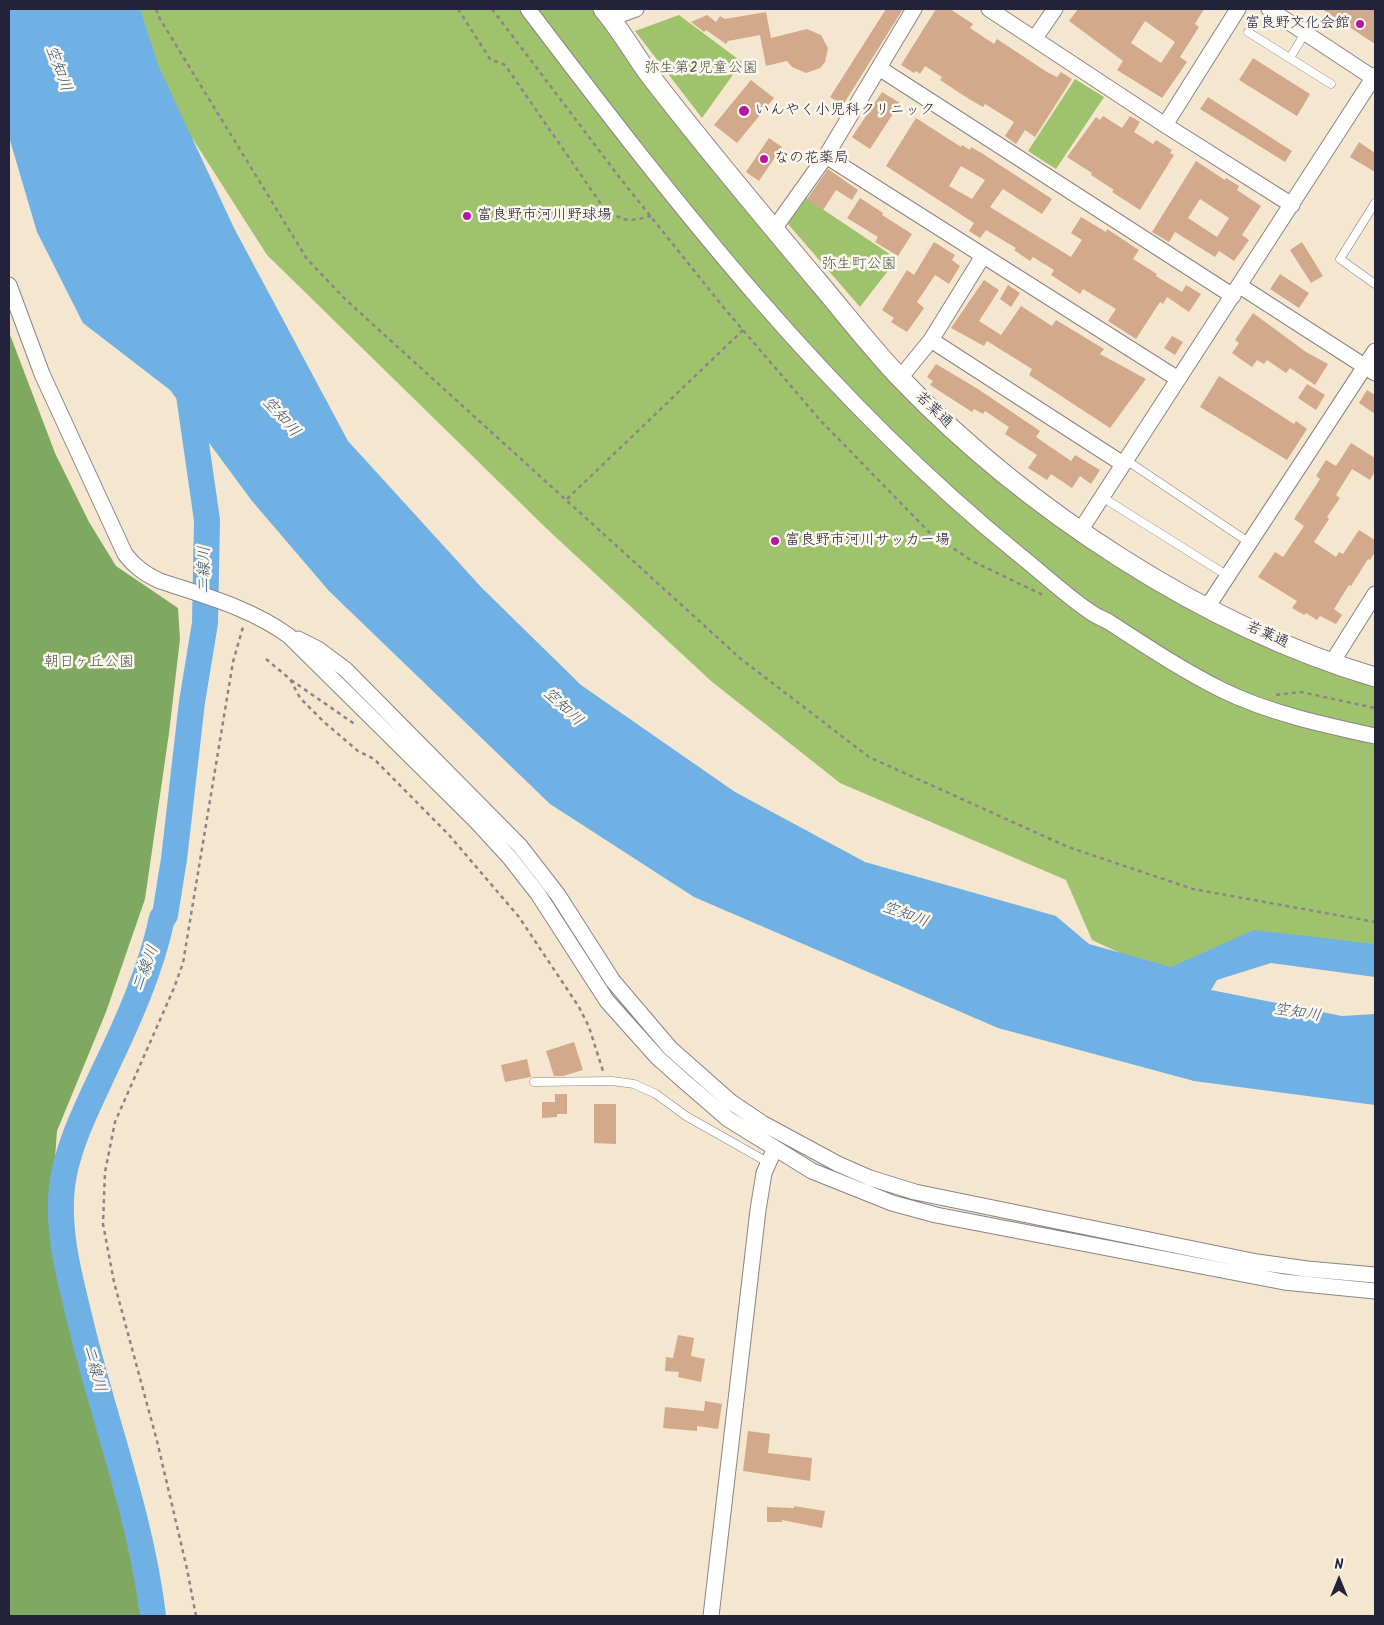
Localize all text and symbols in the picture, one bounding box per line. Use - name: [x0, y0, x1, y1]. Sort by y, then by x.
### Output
- place label: 富良野文化会館: [1245, 15, 1350, 33]
- marker: 富良野文化会館: [1354, 18, 1366, 30]
- water label: 空知川: [40, 43, 74, 95]
- park label: 弥生第2児童公園: [644, 60, 758, 78]
- place label: いんやく小児科クリニック: [755, 102, 935, 120]
- marker: いんやく小児科クリニック: [737, 104, 751, 118]
- place label: なの花薬局: [774, 150, 849, 168]
- marker: なの花薬局: [758, 153, 770, 165]
- place label: 富良野市河川野球場: [477, 207, 612, 225]
- marker: 富良野市河川野球場: [461, 210, 473, 222]
- park label: 弥生町公園: [822, 256, 896, 274]
- street label: 若葉通: [911, 389, 955, 433]
- water label: 空知川: [257, 394, 303, 442]
- place label: 富良野市河川サッカー場: [785, 532, 950, 550]
- marker: 富良野市河川サッカー場: [769, 535, 781, 547]
- water label: 二線川: [196, 546, 216, 594]
- street label: 若葉通: [1243, 619, 1291, 653]
- park label: 朝日ヶ丘公園: [44, 654, 134, 672]
- water label: 空知川: [538, 685, 586, 731]
- water label: 空知川: [879, 899, 931, 933]
- water label: 二線川: [129, 943, 165, 995]
- water label: 空知川: [1272, 1001, 1322, 1027]
- water label: 二線川: [78, 1343, 108, 1395]
- text: N: [1335, 1554, 1343, 1576]
- north arrow: [1314, 1555, 1364, 1605]

